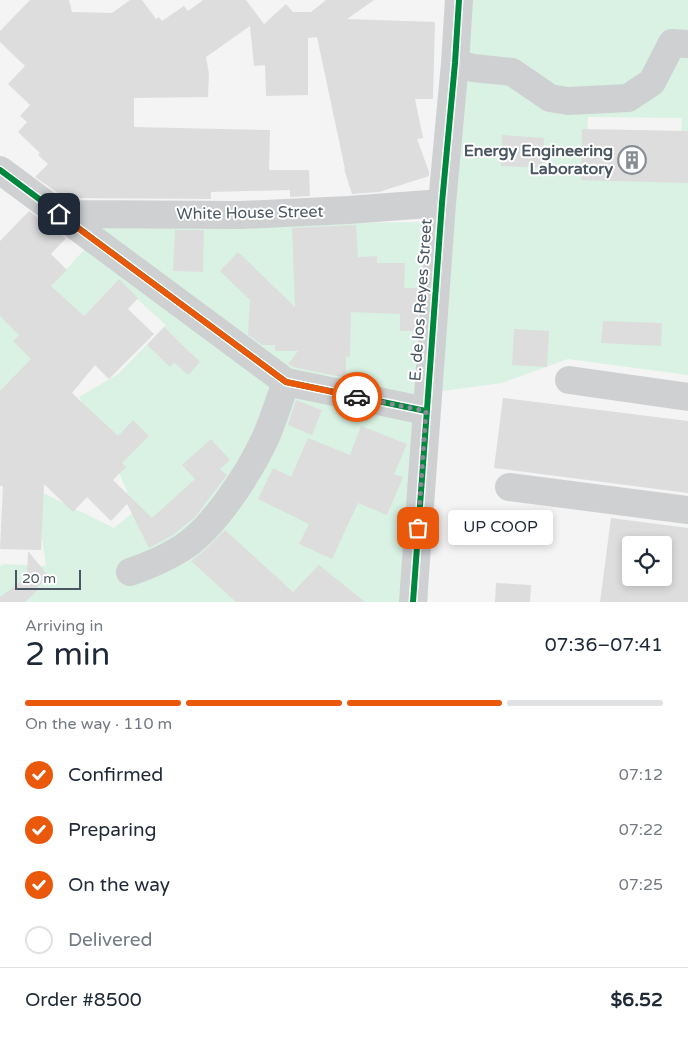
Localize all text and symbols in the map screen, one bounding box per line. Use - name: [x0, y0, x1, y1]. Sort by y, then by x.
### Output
- place label: Energy Engineering Laboratory: [464, 141, 613, 179]
- building icon: Energy Engineering Laboratory: [617, 145, 647, 175]
- pin: [38, 193, 80, 235]
- icon: home: [45, 200, 73, 228]
- street label: White House Street: [176, 202, 324, 224]
- street label: E. de los Reyes Street: [405, 218, 437, 382]
- courier: [332, 372, 382, 422]
- icon: car: [343, 383, 371, 411]
- pin: [397, 507, 439, 549]
- callout: UP COOP: [448, 510, 553, 546]
- icon: bag: [404, 514, 432, 542]
- text: UP COOP: [463, 517, 538, 537]
- map controls: [622, 536, 672, 586]
- button: locate: [622, 536, 672, 586]
- scale bar: [15, 567, 81, 590]
- text: 20 m: [22, 570, 56, 587]
- text: Arriving in: [25, 616, 103, 636]
- text: 07:36–07:41: [545, 634, 663, 656]
- text: 2 min: [25, 636, 110, 674]
- text: On the way · 110 m: [25, 714, 172, 734]
- icon: check: [25, 761, 53, 789]
- text: Confirmed: [68, 764, 163, 786]
- text: 07:12: [619, 765, 663, 785]
- icon: check: [25, 816, 53, 844]
- text: Preparing: [68, 819, 157, 841]
- text: 07:22: [619, 820, 663, 840]
- icon: check: [25, 871, 53, 899]
- text: On the way: [68, 874, 170, 896]
- text: 07:25: [619, 875, 663, 895]
- text: Delivered: [68, 929, 153, 951]
- text: Order #8500: [25, 989, 142, 1011]
- text: $6.52: [611, 989, 663, 1011]

